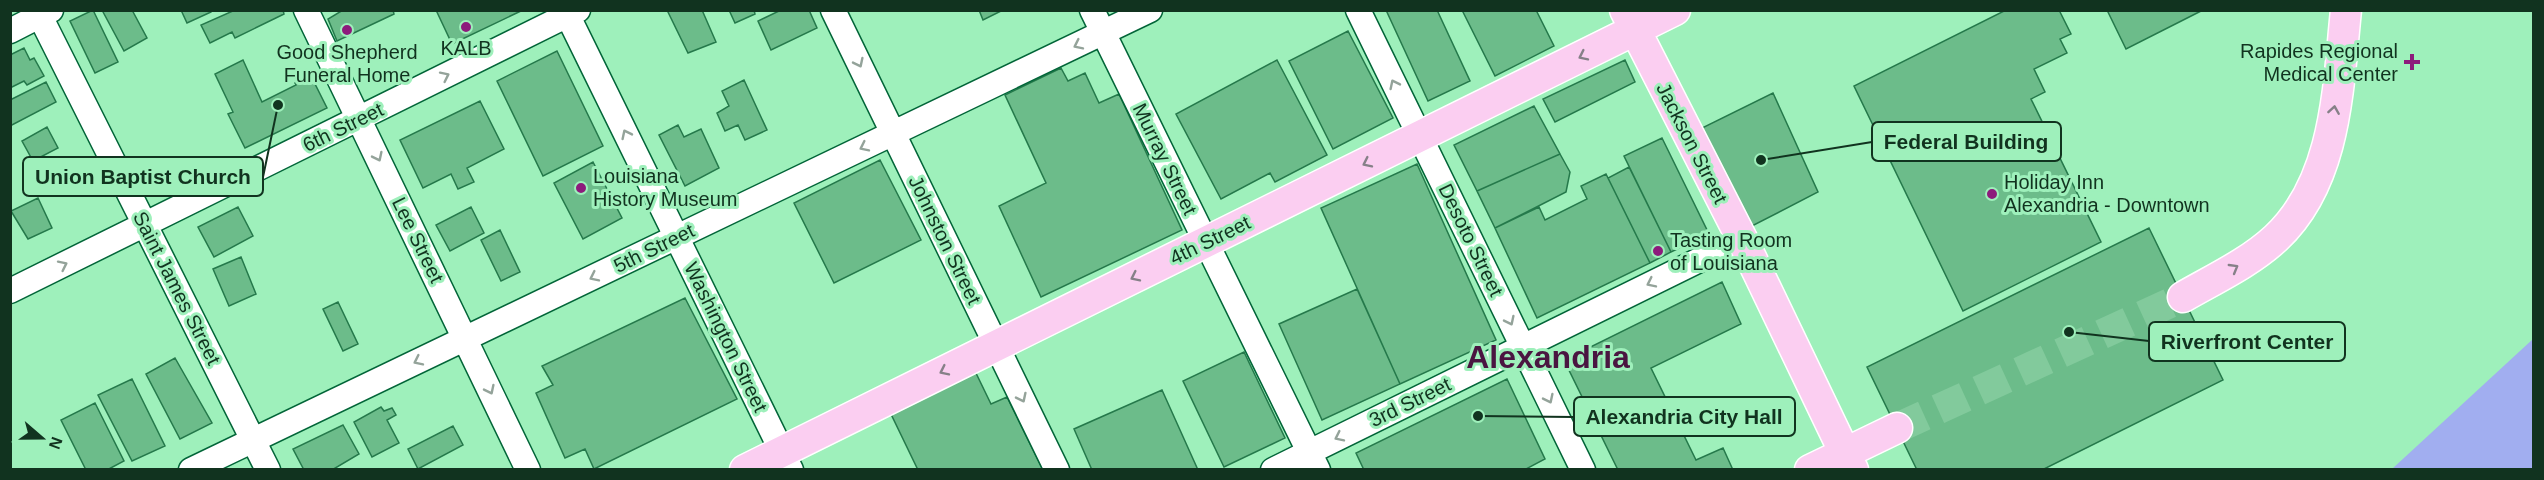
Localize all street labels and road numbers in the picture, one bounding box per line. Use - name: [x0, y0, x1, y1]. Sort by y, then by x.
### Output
- street label: Jackson Street: [1652, 79, 1732, 207]
- street label: 6th Street: [299, 98, 387, 156]
- street label: Murray Street: [1129, 100, 1202, 219]
- street label: Johnston Street: [904, 172, 986, 308]
- street label: Desoto Street: [1434, 180, 1508, 300]
- street label: Lee Street: [388, 194, 448, 287]
- street label: Saint James Street: [129, 208, 225, 369]
- street label: 4th Street: [1166, 211, 1254, 269]
- street label: 5th Street: [610, 219, 698, 277]
- street label: Washington Street: [680, 259, 772, 416]
- street label: 3rd Street: [1366, 373, 1455, 431]

